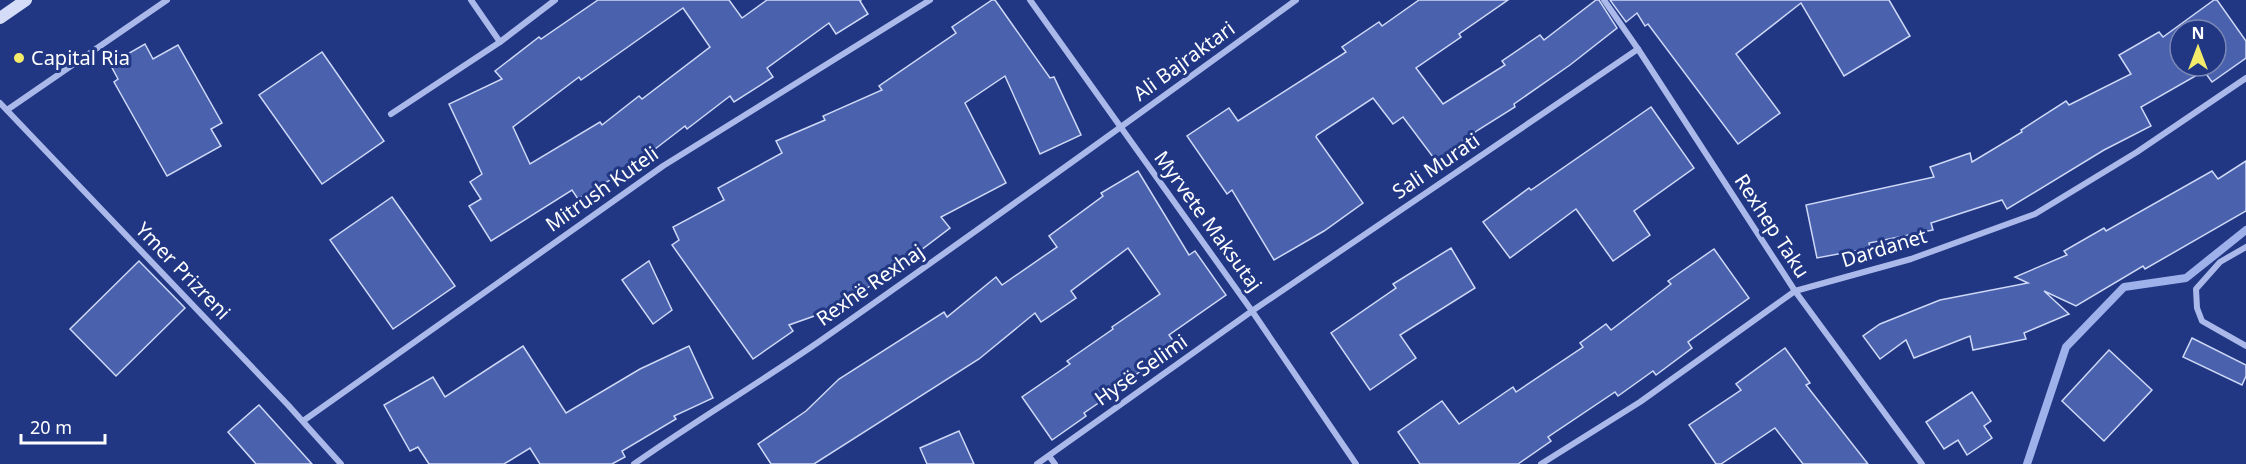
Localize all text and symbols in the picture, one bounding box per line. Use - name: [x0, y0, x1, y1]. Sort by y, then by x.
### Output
- street label: Ali Bajraktari: [1128, 15, 1240, 107]
- north arrow: [2168, 18, 2228, 78]
- text: N: [2191, 22, 2205, 44]
- place label: Capital Ria: [31, 44, 130, 71]
- marker: Capital Ria: [12, 51, 26, 65]
- street label: Sali Murati: [1387, 127, 1485, 205]
- street label: Mitrush Kuteli: [540, 140, 663, 237]
- street label: Myrvete Maksutaj: [1148, 145, 1269, 296]
- street label: Rexhep Taku: [1729, 169, 1816, 283]
- street label: Ymer Prizreni: [130, 216, 237, 325]
- street label: Dardanet: [1838, 222, 1930, 273]
- street label: Rexhë Rexhaj: [811, 238, 929, 332]
- street label: Hysë Selimi: [1089, 328, 1192, 411]
- scale bar: [21, 407, 105, 445]
- text: 20 m: [30, 415, 72, 439]

